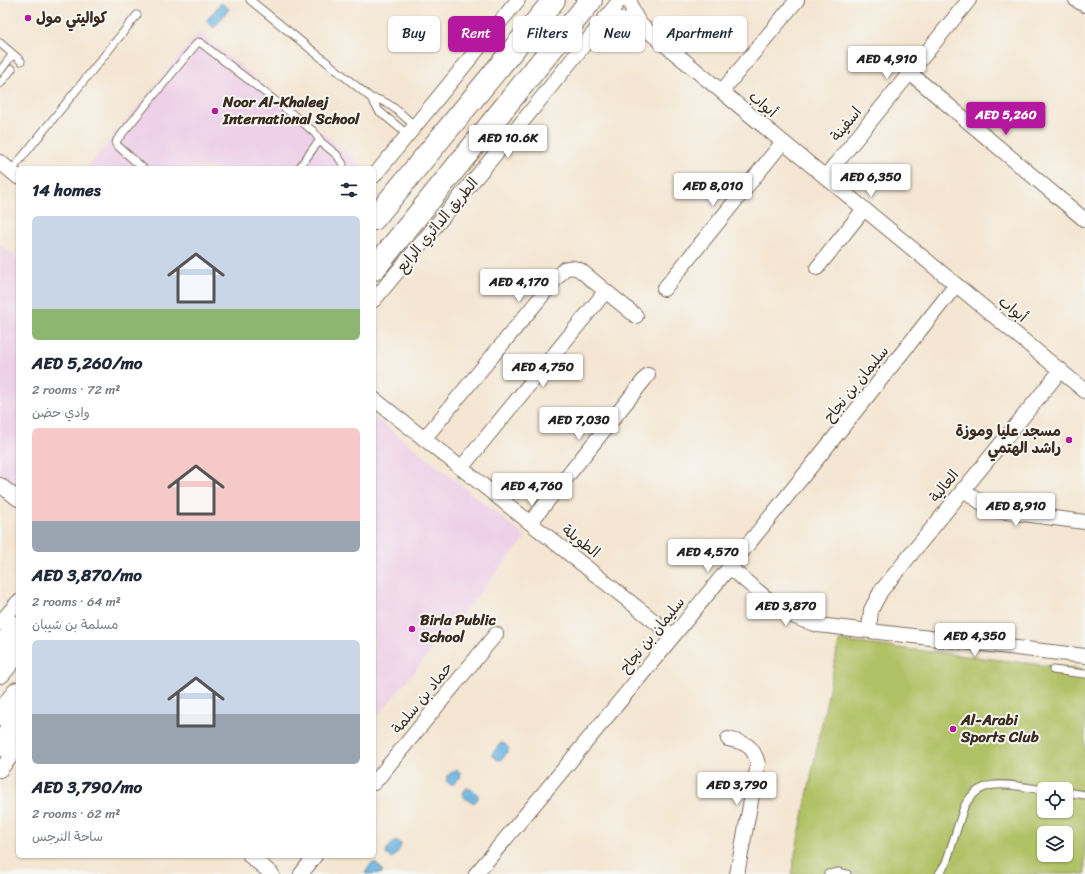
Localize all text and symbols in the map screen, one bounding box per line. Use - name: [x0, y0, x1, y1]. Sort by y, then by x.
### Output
- place label: كواليتي مول: [36, 5, 108, 32]
- marker: كواليتي مول: [23, 13, 33, 23]
- chip: Buy: [388, 16, 440, 52]
- chip: Rent: [448, 16, 505, 52]
- chip: Filters: [513, 16, 582, 52]
- chip: New: [590, 16, 645, 52]
- chip: Apartment: [653, 16, 747, 52]
- pin: AED 4,910: [841, 46, 933, 80]
- text: AED 4,910: [857, 47, 917, 70]
- street label: أبواب: [742, 84, 784, 124]
- place label: Noor Al-Khaleej International School: [222, 89, 360, 132]
- street label: اسفينة: [824, 101, 868, 147]
- pin: AED 5,260: [960, 102, 1052, 136]
- text: AED 5,260: [975, 103, 1037, 126]
- marker: Noor Al-Khaleej International School: [210, 106, 220, 116]
- pin: AED 10.6K: [462, 125, 554, 159]
- text: AED 10.6K: [478, 126, 538, 149]
- pin: AED 6,350: [825, 164, 917, 198]
- text: AED 6,350: [840, 165, 902, 188]
- street label: الطريق الدائري الرابع: [389, 171, 485, 279]
- pin: AED 8,010: [667, 173, 759, 207]
- text: AED 8,010: [683, 174, 743, 197]
- text: 14 homes: [32, 175, 101, 205]
- icon: filters: [338, 179, 360, 201]
- icon: home: [160, 242, 232, 314]
- pin: AED 4,170: [473, 269, 565, 303]
- text: AED 4,170: [489, 270, 549, 293]
- street label: أبواب: [992, 289, 1034, 329]
- street label: سليمان بن نجاح: [817, 340, 895, 428]
- text: AED 5,260/mo: [32, 348, 142, 378]
- pin: AED 4,750: [497, 354, 589, 388]
- text: AED 4,750: [512, 355, 574, 378]
- text: 2 rooms · 72 m²: [32, 378, 120, 401]
- text: وادي حضن: [32, 401, 90, 424]
- pin: AED 7,030: [533, 407, 625, 441]
- text: AED 7,030: [548, 408, 610, 431]
- place label: مسجد عليا وموزة راشد الهتمي: [956, 418, 1061, 462]
- marker: مسجد عليا وموزة راشد الهتمي: [1064, 435, 1074, 445]
- icon: home: [160, 454, 232, 526]
- street label: العالية: [922, 464, 966, 508]
- pin: AED 4,760: [486, 473, 578, 507]
- text: AED 4,760: [501, 474, 563, 497]
- pin: AED 8,910: [970, 493, 1062, 527]
- text: AED 8,910: [986, 494, 1046, 517]
- street label: الطويلة: [556, 517, 606, 565]
- pin: AED 4,570: [662, 539, 754, 573]
- text: AED 4,570: [677, 540, 739, 563]
- text: AED 3,870/mo: [32, 560, 142, 590]
- text: 2 rooms · 64 m²: [32, 590, 121, 613]
- street label: سليمان بن نجاح: [613, 591, 691, 679]
- pin: AED 3,870: [740, 593, 832, 627]
- text: AED 3,870: [755, 594, 817, 617]
- place label: Birla Public School: [419, 607, 497, 650]
- text: مسلمة بن شيبان: [32, 613, 118, 636]
- pin: AED 4,350: [929, 623, 1021, 657]
- marker: Birla Public School: [407, 624, 417, 634]
- text: AED 4,350: [944, 624, 1006, 647]
- street label: حماد بن سلمة: [385, 656, 459, 740]
- icon: home: [160, 666, 232, 738]
- place label: Al-Arabi Sports Club: [960, 707, 1039, 750]
- marker: Al-Arabi Sports Club: [948, 724, 958, 734]
- text: AED 3,790/mo: [32, 772, 142, 802]
- pin: AED 3,790: [691, 772, 783, 806]
- text: AED 3,790: [706, 773, 768, 796]
- map controls: [1037, 782, 1073, 862]
- button: locate: [1037, 782, 1073, 818]
- text: 2 rooms · 62 m²: [32, 802, 120, 825]
- text: ساحة النرجس: [32, 825, 103, 848]
- button: layers: [1037, 826, 1073, 862]

